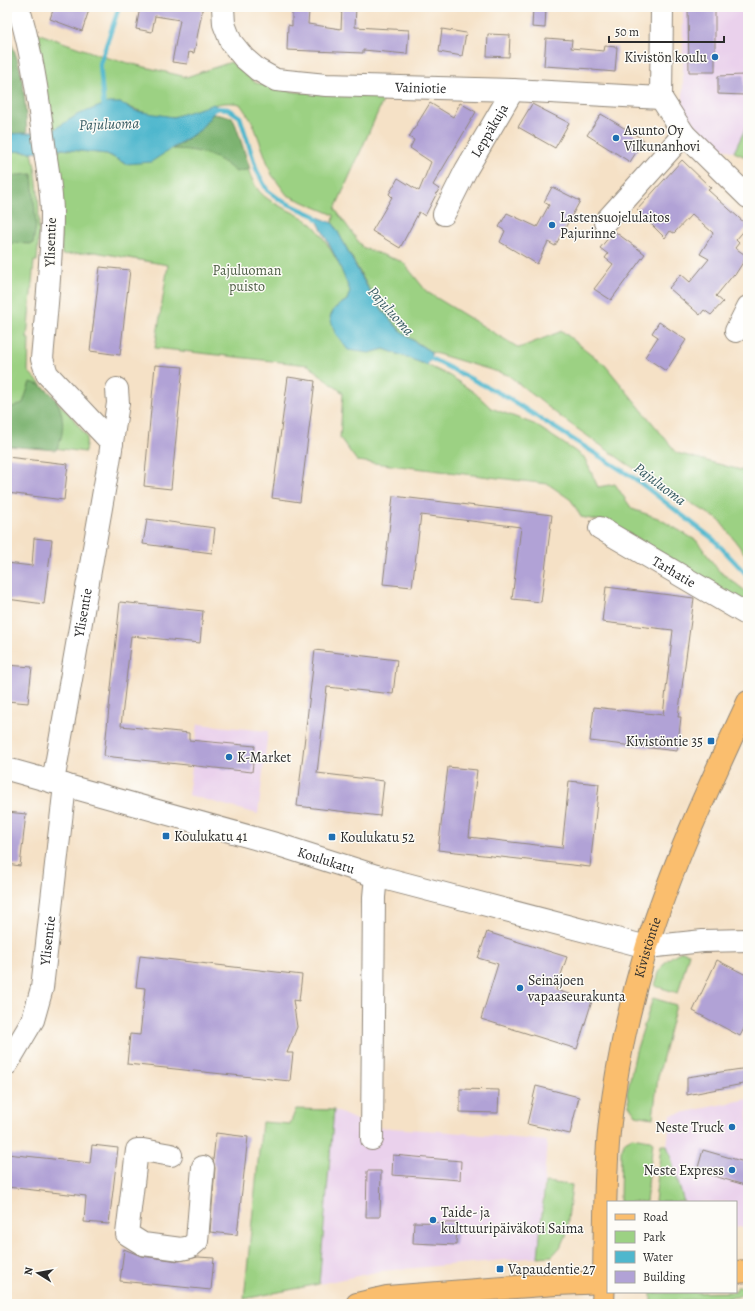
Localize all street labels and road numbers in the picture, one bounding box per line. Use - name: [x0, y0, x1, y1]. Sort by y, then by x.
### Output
- street label: Vainiotie: [394, 78, 447, 98]
- street label: Leppäkuja: [466, 100, 513, 161]
- street label: Ylisentie: [40, 217, 61, 268]
- street label: Tarhatie: [648, 552, 699, 592]
- street label: Ylisentie: [69, 587, 97, 640]
- street label: Koulukatu: [295, 842, 358, 879]
- street label: Kivistöntie: [629, 914, 666, 980]
- street label: Ylisentie: [36, 915, 60, 967]

